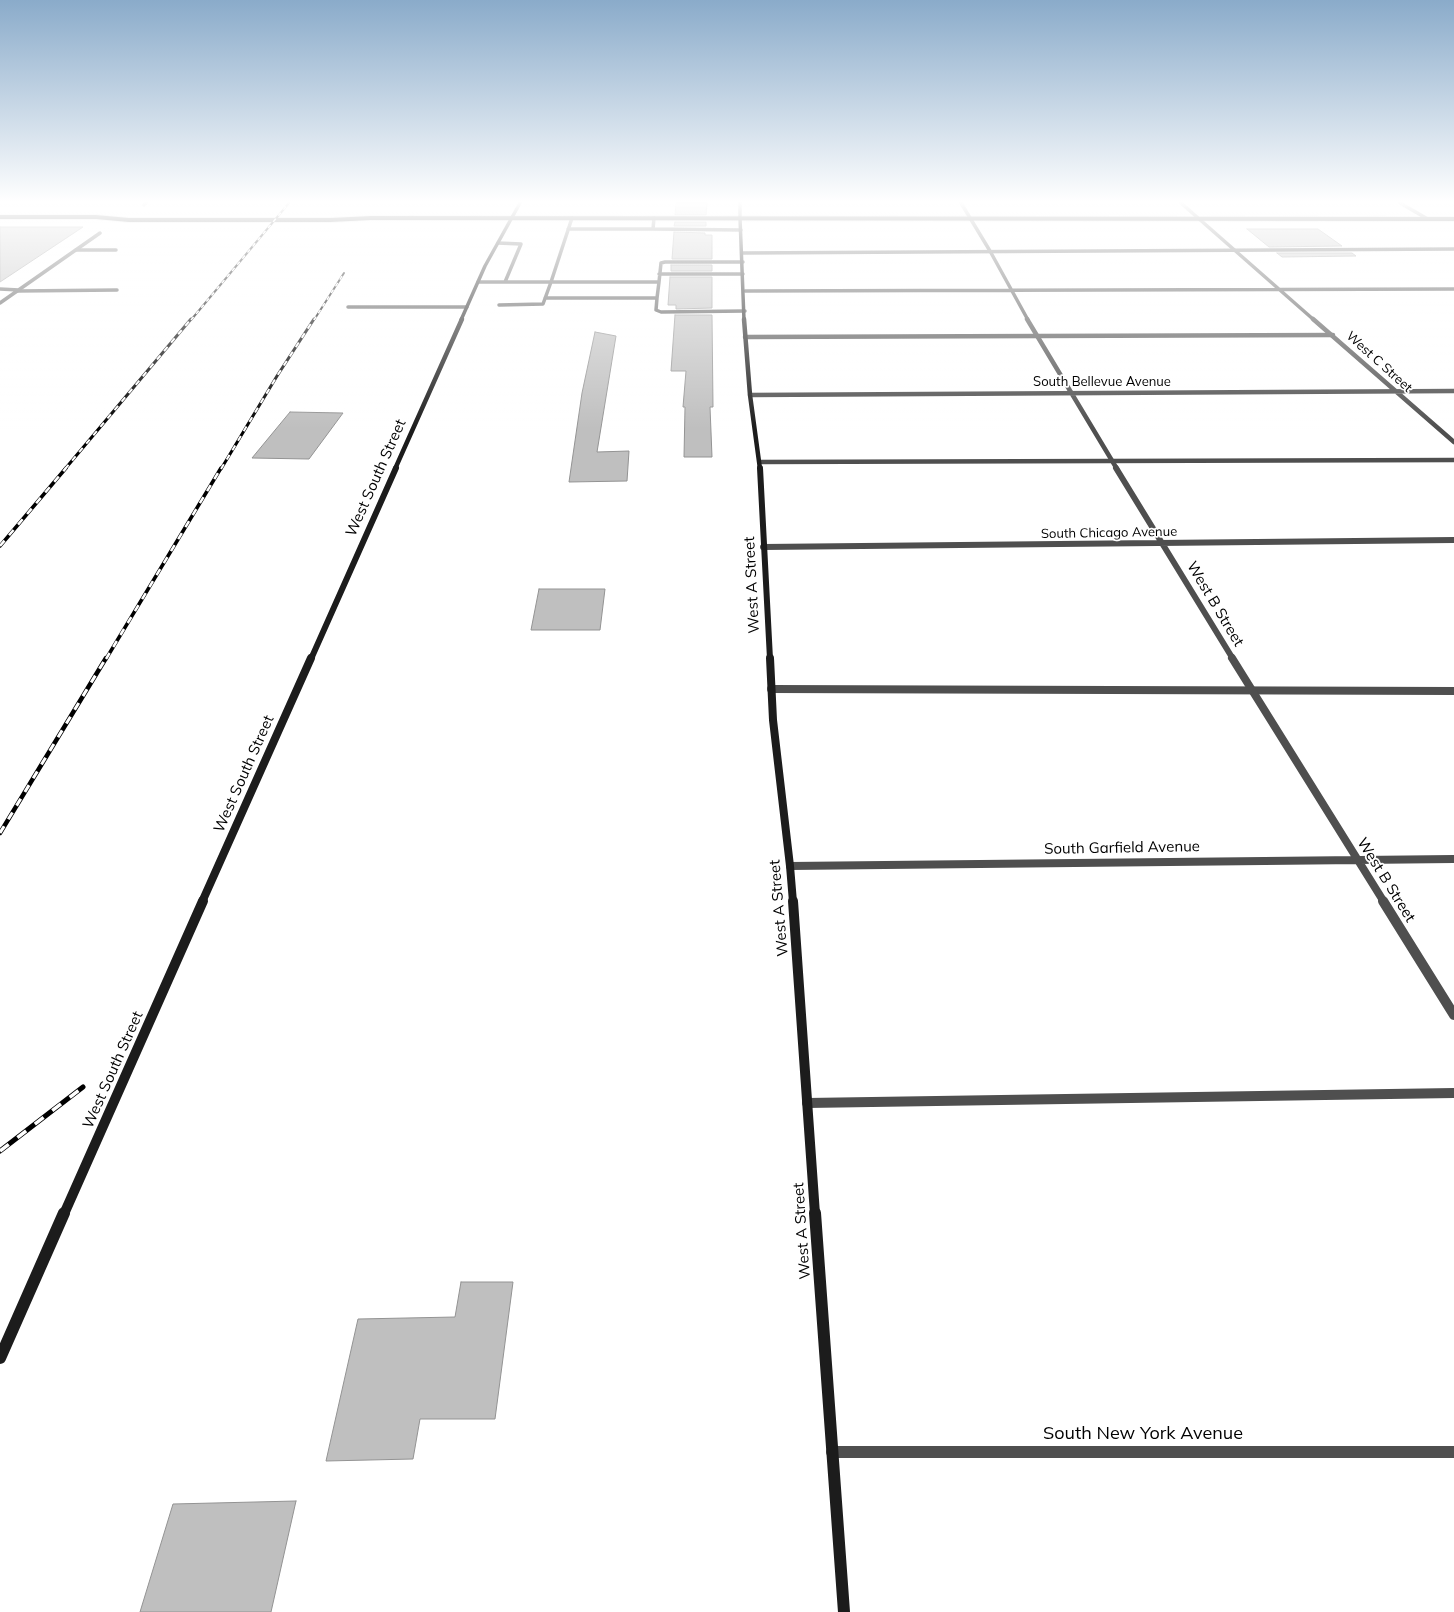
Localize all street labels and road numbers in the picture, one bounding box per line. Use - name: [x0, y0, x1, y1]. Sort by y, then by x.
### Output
- street label: West C Street: [1343, 328, 1415, 396]
- street label: South Bellevue Avenue: [1033, 374, 1171, 390]
- street label: West South Street: [342, 417, 410, 539]
- street label: South Chicago Avenue: [1041, 524, 1177, 542]
- street label: West A Street: [740, 536, 764, 634]
- street label: West B Street: [1183, 558, 1247, 650]
- street label: West South Street: [210, 713, 278, 835]
- street label: West B Street: [1353, 834, 1419, 926]
- street label: South Garfield Avenue: [1044, 838, 1200, 858]
- street label: West A Street: [766, 859, 792, 957]
- street label: West South Street: [79, 1009, 147, 1131]
- street label: West A Street: [790, 1182, 814, 1280]
- street label: South New York Avenue: [1043, 1423, 1243, 1445]

